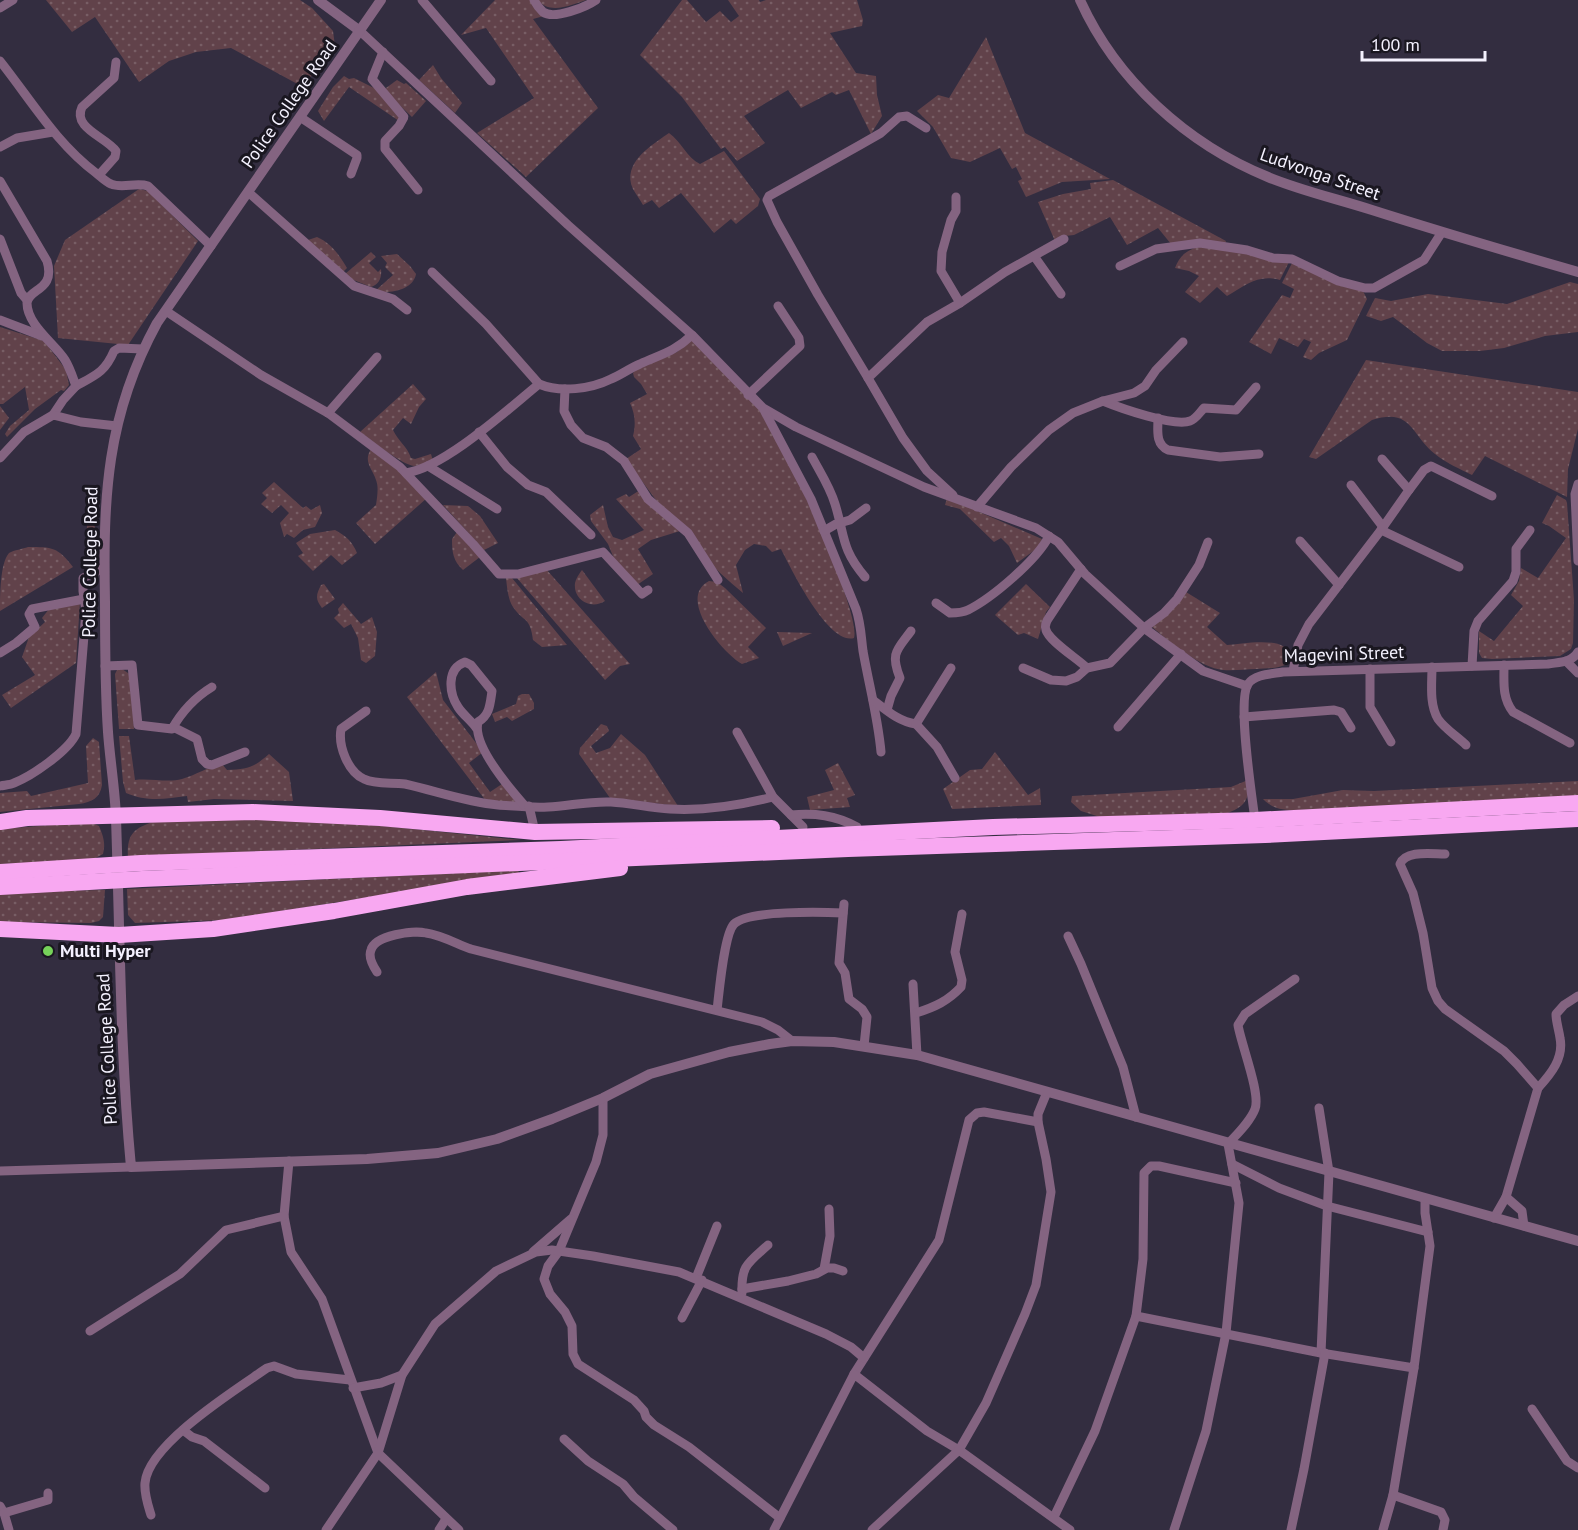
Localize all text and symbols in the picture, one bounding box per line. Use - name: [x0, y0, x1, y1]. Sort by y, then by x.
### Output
- scale bar: [1362, 24, 1485, 62]
- text: 100 m: [1371, 33, 1420, 56]
- street label: Police College Road: [236, 35, 341, 172]
- street label: Ludvonga Street: [1257, 142, 1383, 205]
- street label: Police College Road: [77, 486, 102, 638]
- street label: Magevini Street: [1283, 640, 1405, 667]
- place label: Multi Hyper: [60, 939, 151, 962]
- marker: Multi Hyper: [41, 944, 55, 958]
- street label: Police College Road: [91, 973, 122, 1125]

